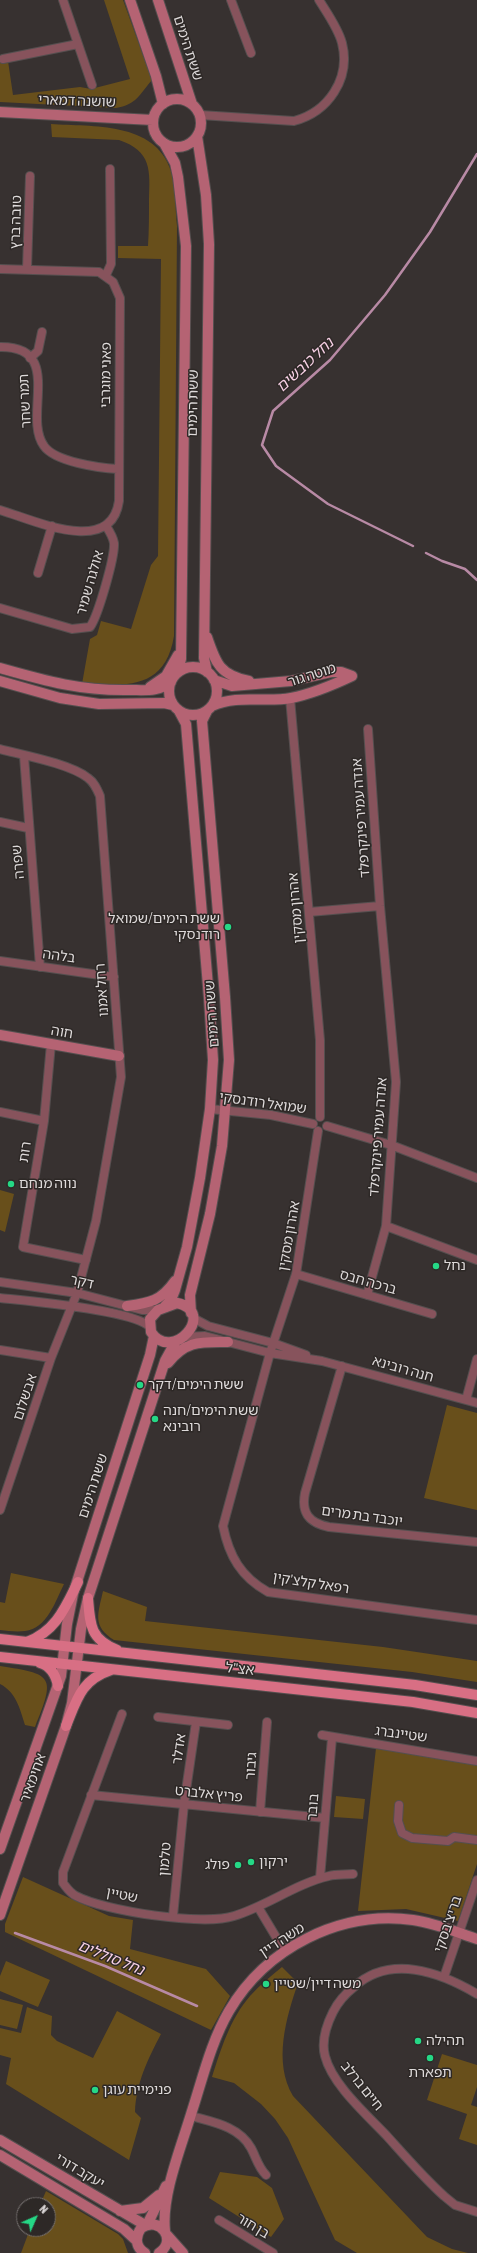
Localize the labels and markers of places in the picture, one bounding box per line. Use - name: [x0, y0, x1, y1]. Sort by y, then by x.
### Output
- place label: ששת הימים/שמואל רודנסקי: [108, 911, 220, 944]
- marker: ששת הימים/שמואל רודנסקי: [223, 922, 233, 932]
- place label: נווה מנחם: [19, 1176, 77, 1192]
- marker: נווה מנחם: [6, 1179, 16, 1189]
- place label: נחל: [444, 1258, 466, 1274]
- marker: נחל: [431, 1261, 441, 1271]
- place label: ששת הימים/דקר: [148, 1377, 244, 1393]
- marker: ששת הימים/דקר: [135, 1380, 145, 1390]
- place label: ששת הימים/חנה רובינא: [163, 1403, 258, 1436]
- marker: ששת הימים/חנה רובינא: [150, 1414, 160, 1424]
- place label: ירקון: [259, 1854, 288, 1870]
- place label: פולג: [205, 1857, 230, 1873]
- marker: ירקון: [246, 1857, 256, 1867]
- marker: פולג: [233, 1860, 243, 1870]
- place label: משה דיין/שטיין: [274, 1976, 361, 1992]
- marker: משה דיין/שטיין: [261, 1979, 271, 1989]
- place label: תהילה: [426, 2033, 465, 2049]
- marker: תהילה: [413, 2036, 423, 2046]
- marker: תפארת: [425, 2053, 435, 2063]
- place label: תפארת: [408, 2065, 452, 2081]
- place label: פנימיית עוגן: [103, 2082, 172, 2098]
- marker: פנימיית עוגן: [90, 2085, 100, 2095]

